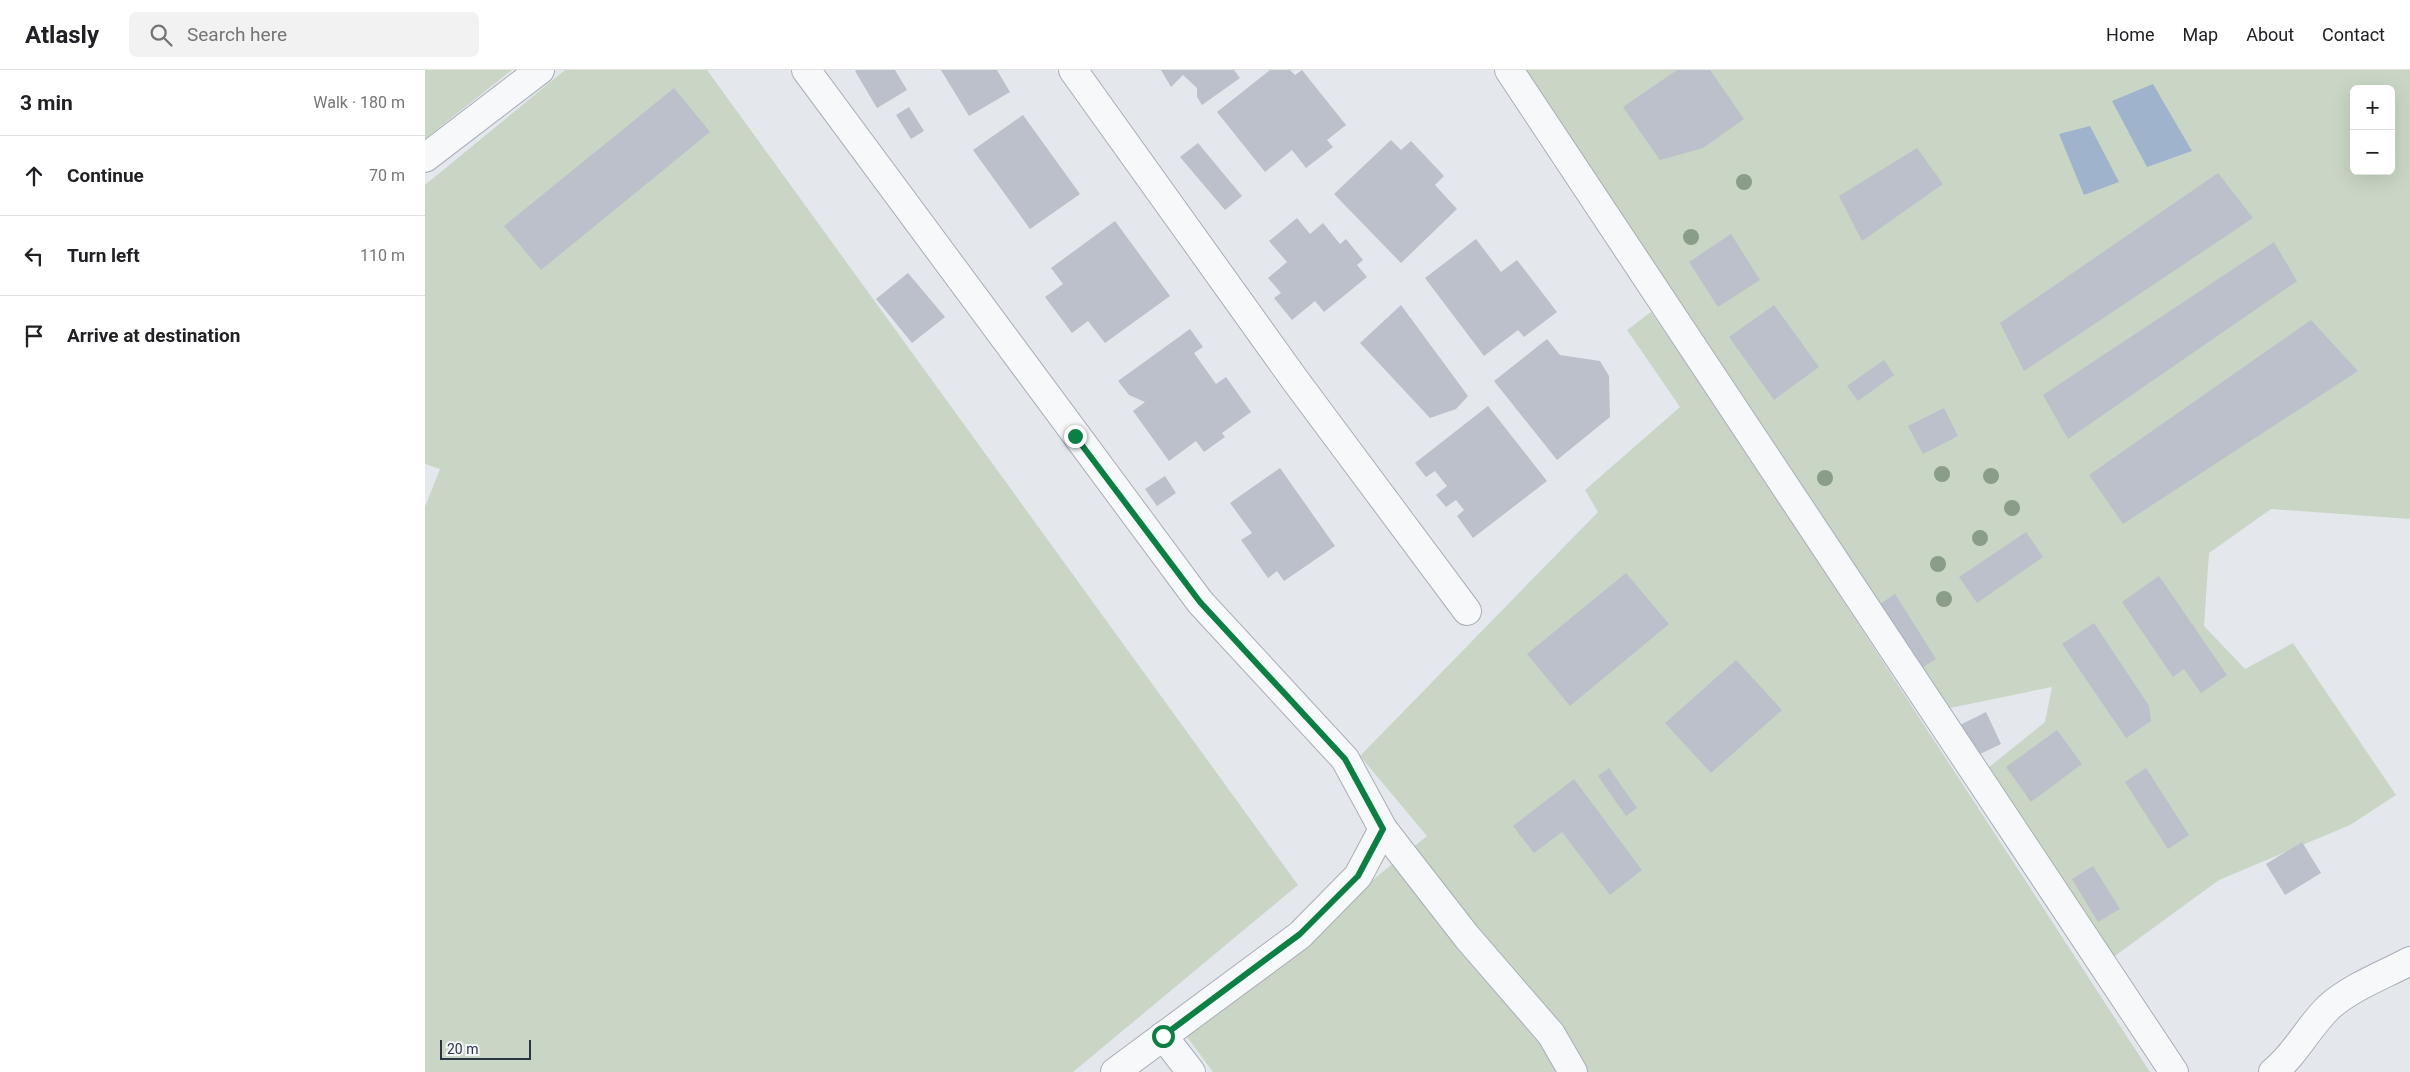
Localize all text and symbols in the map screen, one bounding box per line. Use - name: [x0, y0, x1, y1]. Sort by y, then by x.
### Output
- search box: [129, 12, 479, 57]
- text: Atlasly: [25, 21, 99, 49]
- icon: search: [147, 21, 175, 49]
- text: Search here: [187, 23, 287, 46]
- text: Home: [2106, 24, 2155, 45]
- text: Map: [2183, 24, 2218, 45]
- text: About: [2246, 24, 2294, 45]
- text: Contact: [2322, 24, 2385, 45]
- map controls: [2350, 85, 2395, 175]
- button: +: [2350, 85, 2395, 130]
- text: 3 min: [20, 91, 73, 115]
- text: Walk · 180 m: [313, 93, 405, 112]
- button: −: [2350, 130, 2395, 175]
- icon: ahead: [20, 162, 48, 190]
- text: Continue: [67, 164, 144, 187]
- text: 70 m: [369, 166, 405, 185]
- icon: left: [20, 242, 48, 270]
- text: Turn left: [67, 244, 140, 267]
- text: 110 m: [360, 246, 405, 265]
- icon: arrive: [20, 322, 48, 350]
- text: Arrive at destination: [67, 324, 240, 347]
- route end: [1064, 425, 1087, 448]
- route start: [1152, 1025, 1175, 1048]
- scale bar: [440, 1037, 531, 1060]
- text: 20 m: [447, 1041, 479, 1057]

